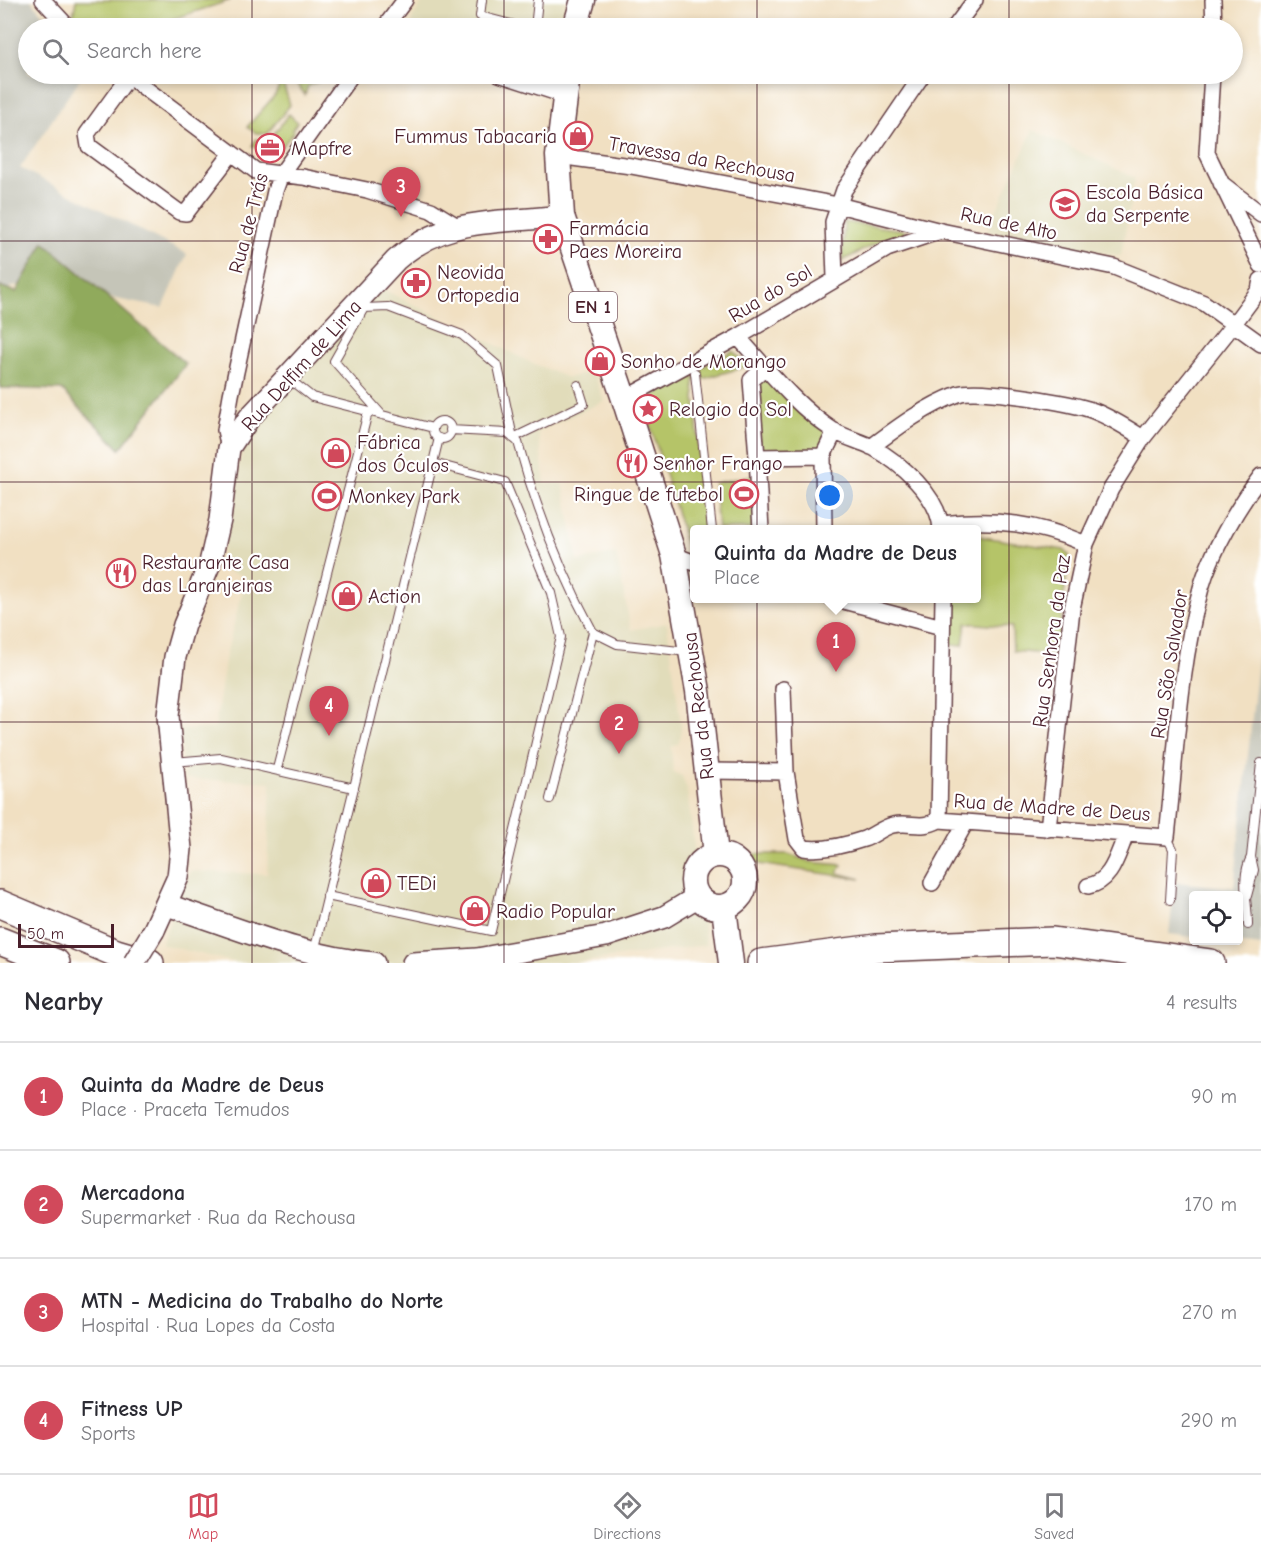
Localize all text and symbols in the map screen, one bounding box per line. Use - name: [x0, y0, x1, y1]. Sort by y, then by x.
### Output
- search box: [18, 18, 1243, 84]
- icon: search: [39, 35, 72, 68]
- text: Search here: [87, 38, 202, 64]
- shop icon: Fummus Tabacaria: [562, 120, 594, 152]
- place label: Fummus Tabacaria: [394, 125, 557, 148]
- office icon: Mapfre: [254, 132, 286, 164]
- street label: Travessa da Rechousa: [607, 132, 797, 187]
- place label: Mapfre: [291, 137, 352, 160]
- pin: 3: [382, 168, 420, 217]
- street label: Rua de Trás: [224, 170, 273, 276]
- place label: Escola Básica da Serpente: [1086, 181, 1203, 227]
- school or university icon: Escola Básica da Serpente: [1049, 188, 1081, 220]
- street label: Rua de Alto: [958, 202, 1059, 245]
- place label: Farmácia Paes Moreira: [569, 217, 682, 263]
- pharmacy icon: Farmácia Paes Moreira: [532, 223, 564, 255]
- street label: Rua do Sol: [724, 260, 816, 327]
- place label: Neovida Ortopedia: [437, 261, 520, 307]
- pharmacy icon: Neovida Ortopedia: [400, 267, 432, 299]
- road number: EN 1: [569, 292, 617, 322]
- street label: Rua Delfim de Lima: [237, 295, 366, 436]
- shop icon: Sonho de Morango: [584, 345, 616, 377]
- place label: Sonho de Morango: [621, 350, 786, 373]
- place icon: Relogio do Sol: [632, 393, 664, 425]
- place label: Relogio do Sol: [669, 398, 792, 421]
- place label: Fábrica dos Óculos: [357, 431, 449, 477]
- shop icon: Fábrica dos Óculos: [320, 437, 352, 469]
- restaurant icon: Senhor Frango: [616, 447, 648, 479]
- place label: Senhor Frango: [653, 452, 783, 475]
- sports icon: Ringue de futebol: [728, 478, 760, 510]
- sports icon: Monkey Park: [311, 480, 343, 512]
- your location: [815, 481, 844, 510]
- place label: Ringue de futebol: [574, 483, 723, 506]
- place label: Monkey Park: [348, 485, 460, 508]
- popup: [690, 525, 981, 603]
- text: Quinta da Madre de Deus: [714, 540, 957, 566]
- place label: Restaurante Casa das Laranjeiras: [142, 551, 290, 597]
- street label: Rua Senhora da Paz: [1028, 553, 1075, 729]
- restaurant icon: Restaurante Casa das Laranjeiras: [105, 557, 137, 589]
- text: Place: [714, 566, 760, 589]
- shop icon: Action: [331, 580, 363, 612]
- place label: Action: [368, 585, 421, 608]
- street label: Rua São Salvador: [1146, 588, 1193, 740]
- pin: 1: [816, 622, 856, 672]
- street label: Rua da Rechousa: [678, 631, 719, 781]
- pin: 4: [310, 686, 348, 736]
- pin: 2: [600, 704, 638, 754]
- street label: Rua de Madre de Deus: [953, 789, 1151, 826]
- shop icon: TEDi: [360, 867, 392, 899]
- place label: TEDi: [397, 872, 437, 895]
- map controls: [1189, 891, 1243, 945]
- button: locate: [1189, 891, 1243, 945]
- shop icon: Radio Popular: [459, 895, 491, 927]
- place label: Radio Popular: [496, 900, 615, 923]
- scale bar: [18, 921, 114, 948]
- text: 50 m: [27, 925, 64, 943]
- text: Nearby: [24, 987, 103, 1017]
- text: 4 results: [1166, 991, 1237, 1014]
- text: Quinta da Madre de Deus: [81, 1072, 324, 1098]
- text: 1: [40, 1085, 47, 1108]
- text: 90 m: [1191, 1085, 1237, 1108]
- text: Place · Praceta Temudos: [81, 1098, 289, 1121]
- text: Mercadona: [81, 1180, 185, 1206]
- text: 2: [39, 1193, 48, 1216]
- text: 170 m: [1184, 1193, 1237, 1216]
- text: Supermarket · Rua da Rechousa: [81, 1206, 356, 1229]
- text: MTN - Medicina do Trabalho do Norte: [81, 1288, 443, 1314]
- text: 3: [39, 1301, 48, 1324]
- text: 270 m: [1182, 1301, 1237, 1324]
- text: Hospital · Rua Lopes da Costa: [81, 1314, 335, 1337]
- text: Fitness UP: [81, 1396, 183, 1422]
- text: 4: [39, 1409, 48, 1432]
- text: 290 m: [1181, 1409, 1237, 1432]
- text: Sports: [81, 1422, 135, 1445]
- tab: Map: [187, 1489, 220, 1543]
- tab: Directions: [593, 1489, 661, 1543]
- tab: Saved: [1034, 1489, 1074, 1543]

